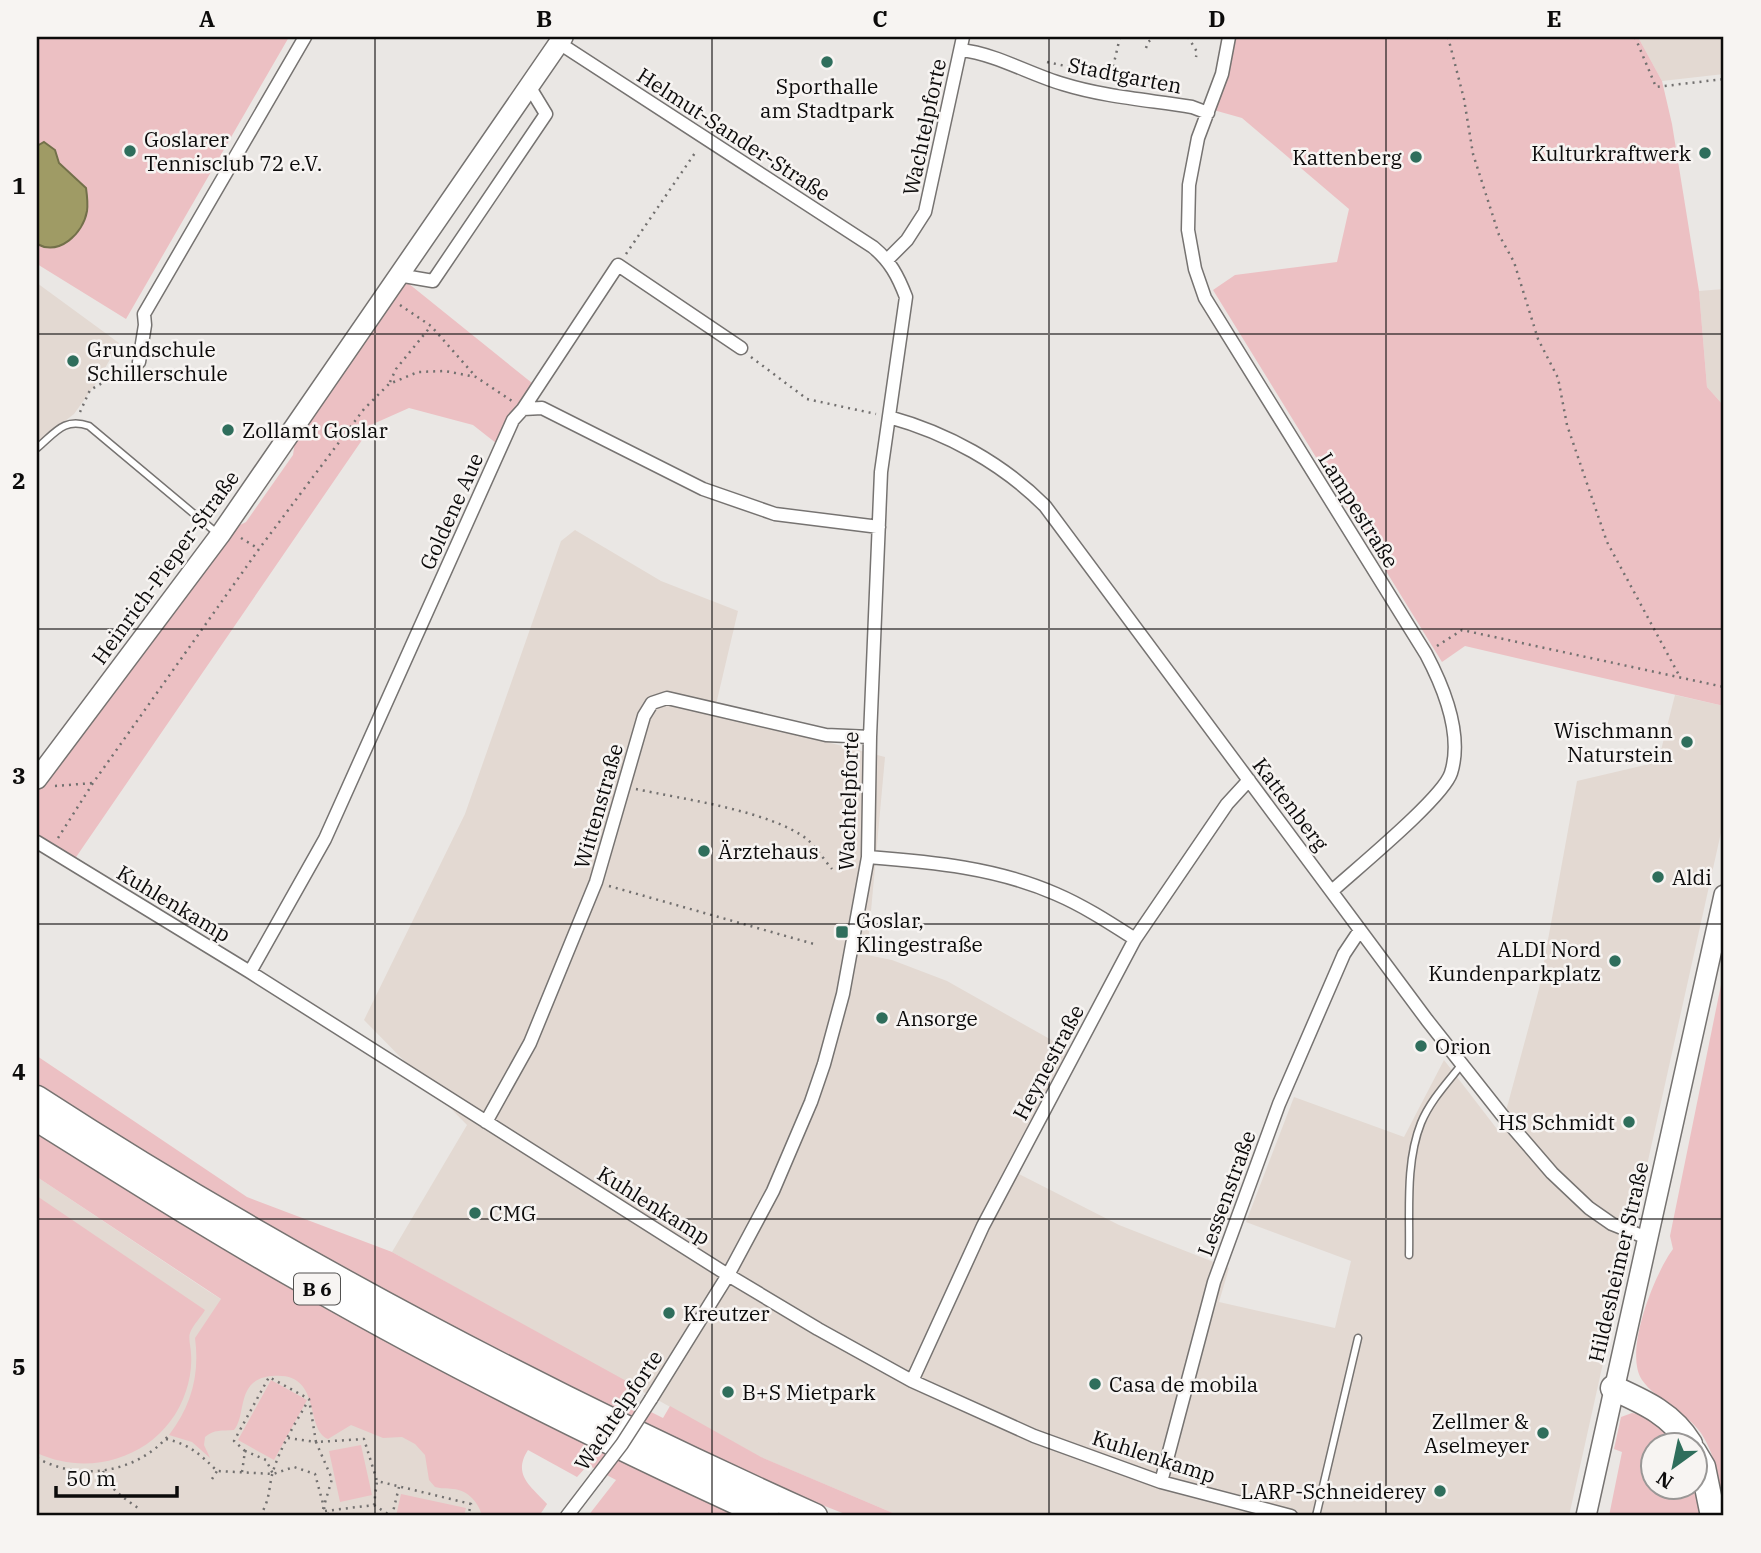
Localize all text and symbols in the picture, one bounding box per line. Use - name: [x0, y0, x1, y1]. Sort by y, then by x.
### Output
- text: A: [199, 3, 215, 33]
- text: B: [536, 3, 552, 33]
- text: C: [872, 3, 888, 33]
- text: D: [1208, 3, 1226, 33]
- text: E: [1546, 3, 1562, 33]
- street label: Stadtgarten: [1066, 50, 1184, 100]
- marker: Sporthalle am Stadtpark: [819, 54, 835, 70]
- street label: Wachtelpforte: [896, 56, 952, 198]
- street label: Helmut-Sander-Straße: [632, 61, 836, 207]
- place label: Sporthalle am Stadtpark: [760, 72, 895, 124]
- place label: Goslarer Tennisclub 72 e.V.: [144, 125, 322, 177]
- place label: Kulturkraftwerk: [1531, 139, 1692, 167]
- marker: Goslarer Tennisclub 72 e.V.: [122, 143, 138, 159]
- place label: Kattenberg: [1292, 143, 1403, 171]
- marker: Kulturkraftwerk: [1697, 145, 1713, 161]
- marker: Kattenberg: [1408, 149, 1424, 165]
- text: 1: [12, 170, 26, 200]
- place label: Grundschule Schillerschule: [87, 335, 228, 387]
- marker: Grundschule Schillerschule: [65, 353, 81, 369]
- place label: Zollamt Goslar: [242, 416, 388, 444]
- marker: Zollamt Goslar: [220, 422, 236, 438]
- street label: Lampestraße: [1312, 447, 1406, 573]
- street label: Goldene Aue: [413, 448, 489, 574]
- street label: Heinrich-Pieper-Straße: [85, 464, 245, 670]
- text: 2: [12, 465, 26, 495]
- place label: Wischmann Naturstein: [1554, 716, 1673, 768]
- street label: Wachtelpforte: [832, 731, 864, 871]
- marker: Wischmann Naturstein: [1679, 734, 1695, 750]
- street label: Wittenstraße: [567, 740, 629, 872]
- street label: Kattenberg: [1247, 752, 1336, 857]
- text: 3: [12, 760, 26, 790]
- place label: Ärztehaus: [718, 837, 819, 865]
- marker: Ärztehaus: [696, 843, 712, 859]
- street label: Kuhlenkamp: [112, 858, 236, 948]
- place label: Aldi: [1672, 863, 1712, 891]
- marker: Aldi: [1650, 869, 1666, 885]
- place label: Goslar, Klingestraße: [856, 906, 983, 958]
- marker: Goslar, Klingestraße: [834, 924, 850, 940]
- place label: ALDI Nord Kundenparkplatz: [1428, 935, 1601, 987]
- marker: ALDI Nord Kundenparkplatz: [1607, 953, 1623, 969]
- street label: Heynestraße: [1006, 1000, 1090, 1124]
- place label: Ansorge: [896, 1004, 978, 1032]
- marker: Ansorge: [874, 1010, 890, 1026]
- place label: Orion: [1435, 1032, 1491, 1060]
- marker: Orion: [1413, 1038, 1429, 1054]
- text: 4: [12, 1056, 26, 1086]
- place label: HS Schmidt: [1498, 1108, 1615, 1136]
- marker: HS Schmidt: [1621, 1114, 1637, 1130]
- street label: Lessenstraße: [1190, 1126, 1262, 1260]
- street label: Kuhlenkamp: [592, 1159, 716, 1251]
- street label: Hildesheimer Straße: [1581, 1159, 1655, 1365]
- place label: CMG: [489, 1199, 536, 1227]
- marker: CMG: [467, 1205, 483, 1221]
- road number: B 6: [294, 1274, 340, 1304]
- place label: Kreutzer: [683, 1299, 770, 1327]
- marker: Kreutzer: [661, 1305, 677, 1321]
- street label: Wachtelpforte: [567, 1344, 669, 1476]
- text: 5: [12, 1351, 26, 1381]
- place label: Casa de mobila: [1109, 1370, 1258, 1398]
- marker: Casa de mobila: [1087, 1376, 1103, 1392]
- place label: B+S Mietpark: [742, 1378, 876, 1406]
- marker: B+S Mietpark: [720, 1384, 736, 1400]
- place label: Zellmer & Aselmeyer: [1424, 1407, 1530, 1459]
- street label: Kuhlenkamp: [1089, 1423, 1219, 1489]
- marker: Zellmer & Aselmeyer: [1535, 1425, 1551, 1441]
- north arrow: [1638, 1430, 1708, 1500]
- scale bar: [56, 1455, 177, 1499]
- text: 50 m: [66, 1464, 116, 1492]
- text: N: [1652, 1466, 1678, 1494]
- place label: LARP-Schneiderey: [1241, 1477, 1427, 1505]
- marker: LARP-Schneiderey: [1432, 1483, 1448, 1499]

